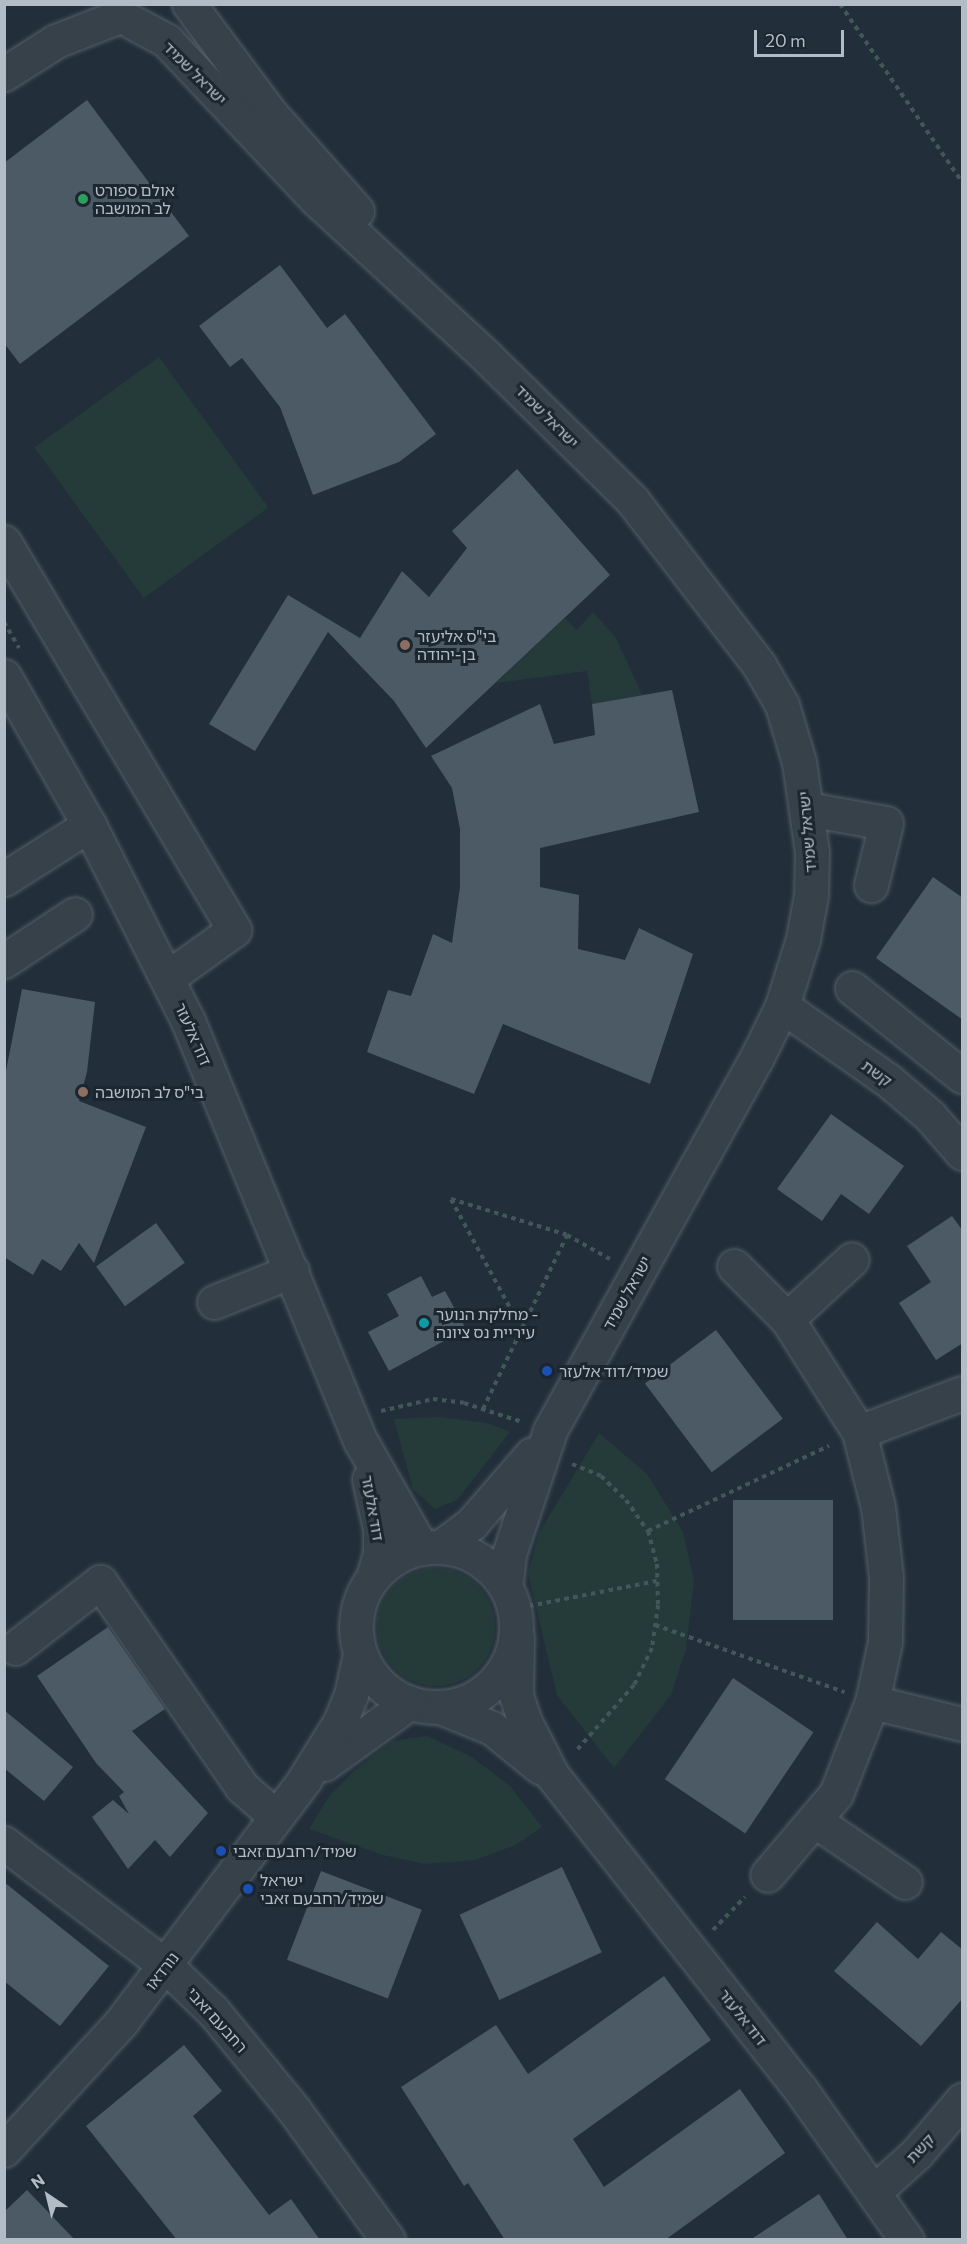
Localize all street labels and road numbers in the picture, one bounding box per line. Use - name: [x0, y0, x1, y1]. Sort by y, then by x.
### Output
- street label: ישראל שמיד: [159, 37, 231, 109]
- street label: ישראל שמיד: [511, 380, 583, 452]
- street label: ישראל שמיד: [794, 790, 820, 874]
- street label: דוד אלעזר: [171, 1000, 215, 1068]
- street label: קשת: [858, 1056, 896, 1090]
- street label: ישראל שמיד: [599, 1253, 655, 1333]
- street label: דוד אלעזר: [358, 1473, 388, 1543]
- street label: נורדאו: [141, 1948, 183, 1994]
- street label: רחבעם זאבי: [183, 1984, 251, 2056]
- street label: דוד אלעזר: [715, 1985, 771, 2049]
- street label: קשת: [902, 2130, 938, 2166]

